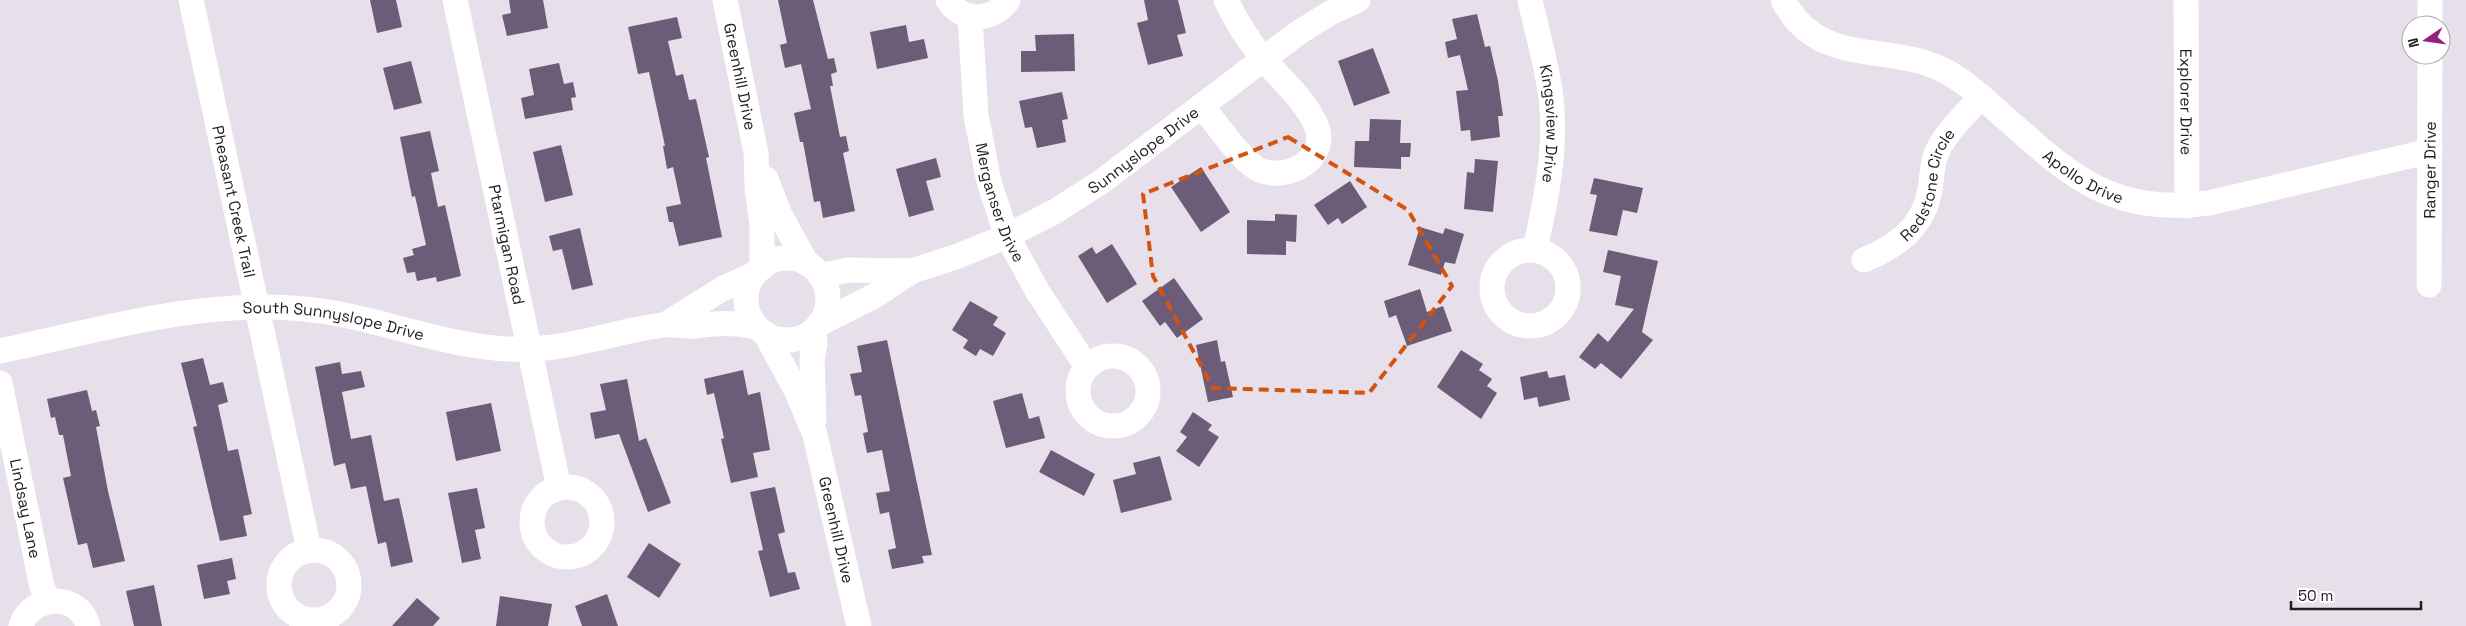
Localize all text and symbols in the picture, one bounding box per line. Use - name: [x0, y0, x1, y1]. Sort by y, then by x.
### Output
- north arrow: [2401, 15, 2451, 65]
- street label: Greenhill Drive: [719, 21, 761, 132]
- text: N: [2404, 36, 2423, 50]
- street label: Explorer Drive: [2175, 49, 2197, 155]
- street label: Kingsview Drive: [1534, 63, 1563, 184]
- street label: Sunnyslope Drive: [1084, 102, 1203, 199]
- street label: Ranger Drive: [2419, 121, 2441, 219]
- street label: Pheasant Creek Trail: [207, 124, 260, 280]
- street label: Redstone Circle: [1895, 124, 1960, 246]
- street label: Merganser Drive: [971, 141, 1029, 266]
- street label: Apollo Drive: [2038, 145, 2126, 209]
- street label: Ptarmigan Road: [484, 182, 530, 307]
- street label: South Sunnyslope Drive: [242, 297, 426, 345]
- street label: Lindsay Lane: [5, 457, 46, 560]
- street label: Greenhill Drive: [814, 474, 859, 585]
- scale bar: [2291, 578, 2421, 610]
- text: 50 m: [2298, 586, 2333, 605]

